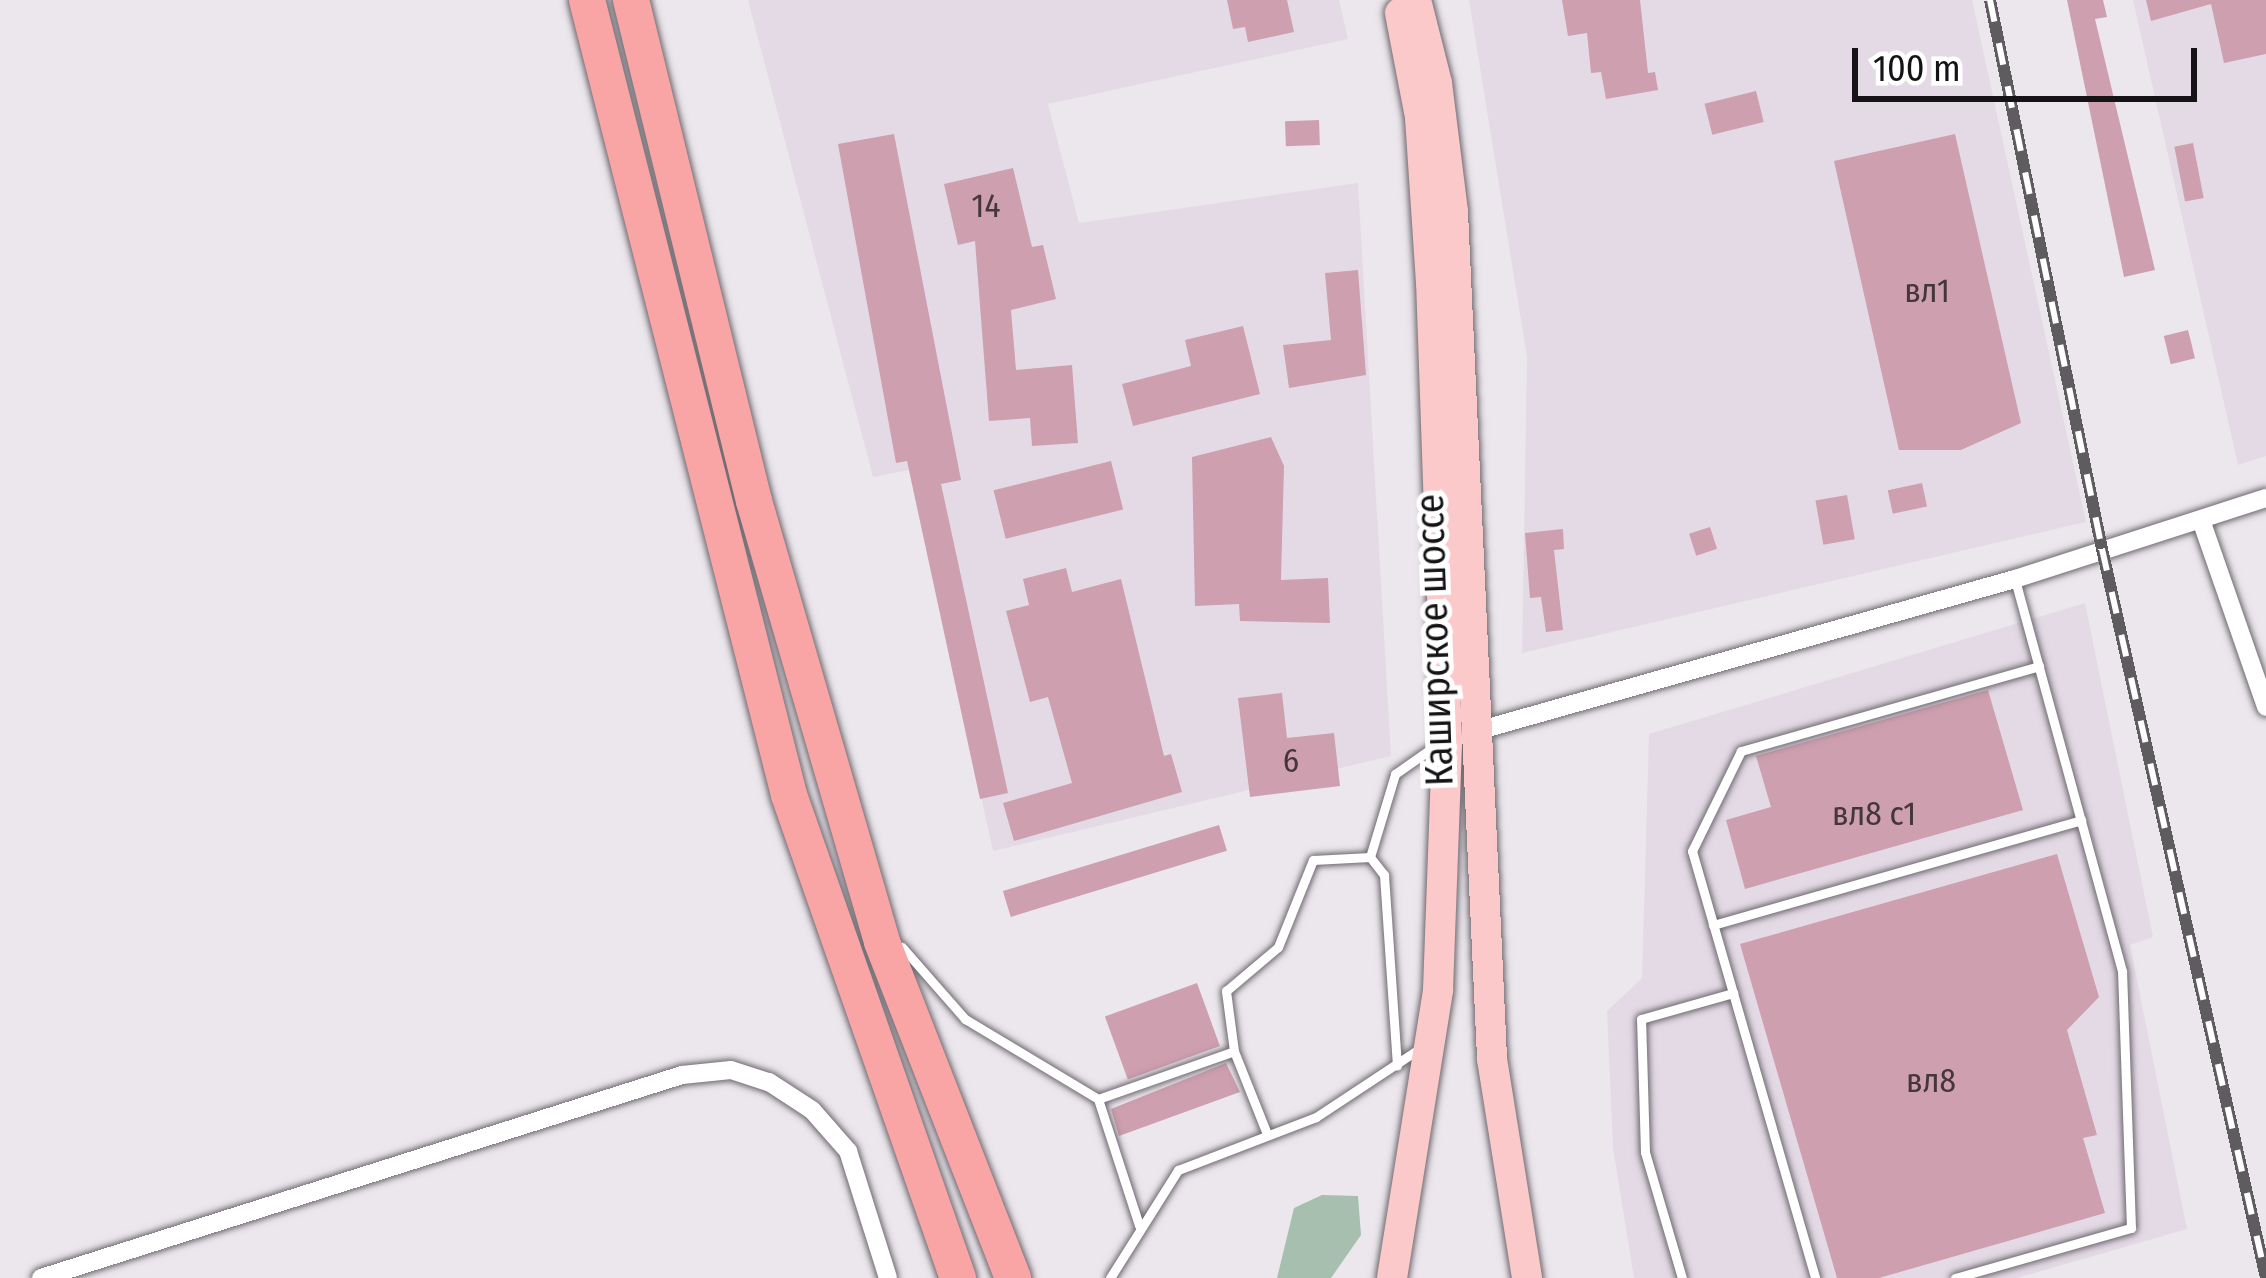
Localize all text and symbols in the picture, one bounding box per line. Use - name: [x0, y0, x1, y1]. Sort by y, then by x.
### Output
- scale bar: [1858, 24, 2203, 98]
- text: 100 m: [1873, 47, 1961, 91]
- house number: 14: [972, 187, 1000, 227]
- house number: вл1: [1904, 272, 1950, 312]
- street label: Каширское шоссе: [1407, 493, 1463, 787]
- house number: 6: [1283, 742, 1299, 782]
- house number: вл8 с1: [1832, 795, 1916, 835]
- house number: вл8: [1906, 1062, 1956, 1102]

